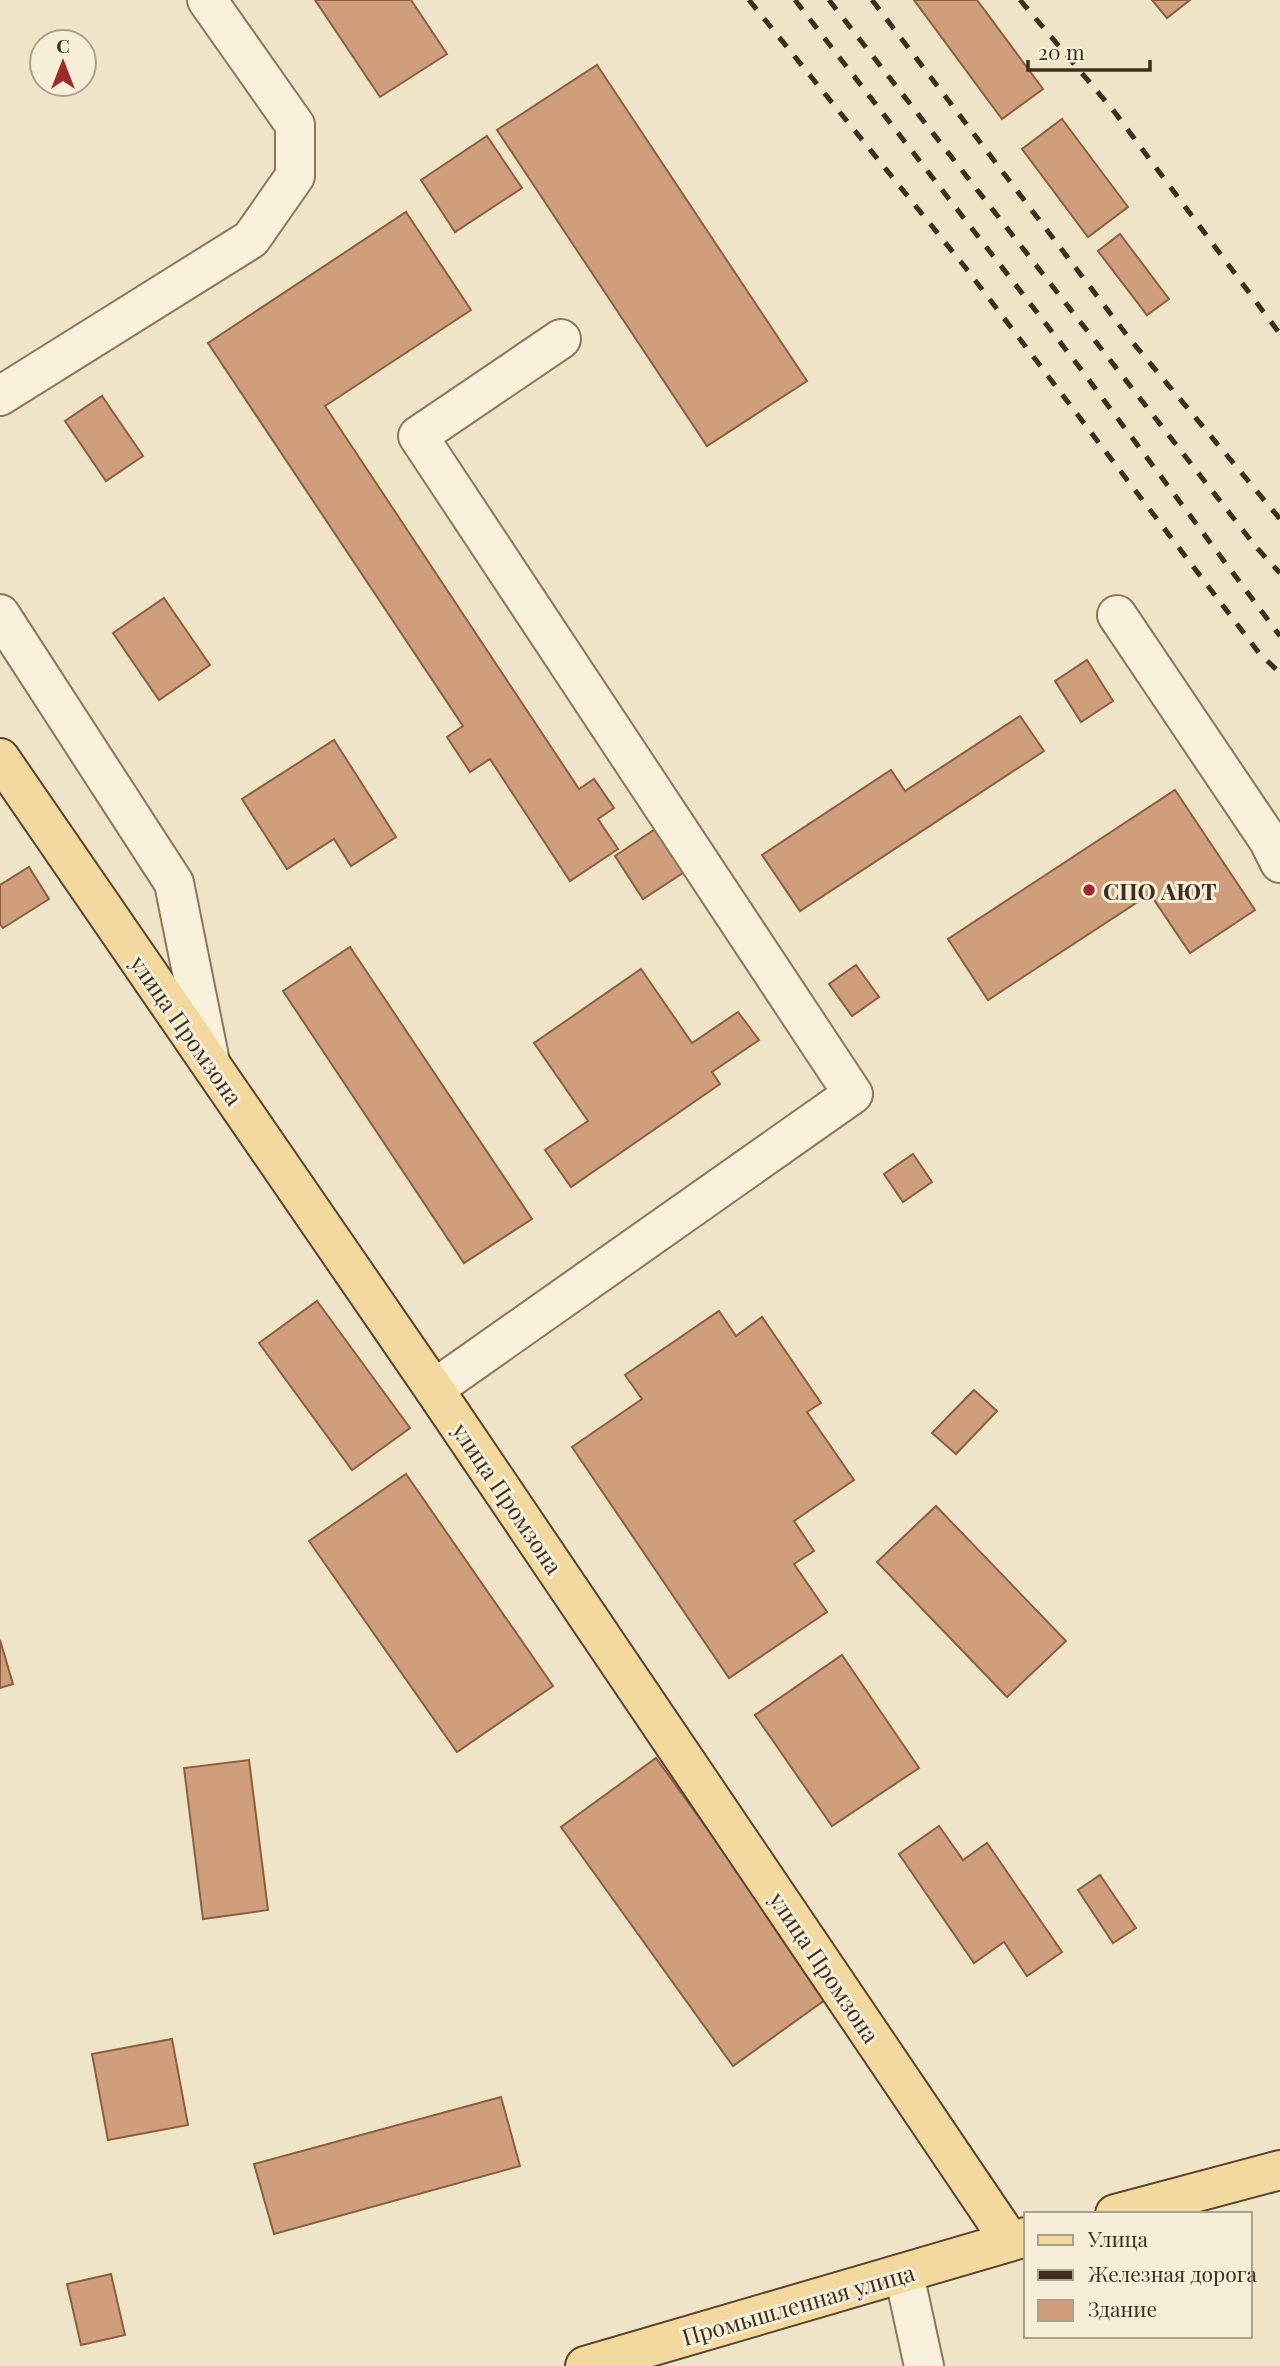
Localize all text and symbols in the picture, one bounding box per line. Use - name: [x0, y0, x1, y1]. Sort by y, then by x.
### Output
- north arrow: [28, 28, 98, 98]
- scale bar: [1028, 28, 1150, 72]
- text: С: [56, 32, 70, 58]
- text: 20 m: [1038, 37, 1085, 65]
- place label: СПО АЮТ: [1103, 875, 1217, 906]
- marker: СПО АЮТ: [1081, 882, 1097, 898]
- street label: улица Промзона: [123, 948, 251, 1111]
- street label: улица Промзона: [445, 1415, 570, 1580]
- street label: улица Промзона: [762, 1884, 887, 2049]
- legend: [1024, 2212, 1252, 2338]
- text: Улица: [1087, 2224, 1149, 2252]
- street label: Промышленная улица: [678, 2256, 918, 2352]
- text: Железная дорога: [1088, 2259, 1257, 2287]
- text: Здание: [1088, 2294, 1157, 2322]

